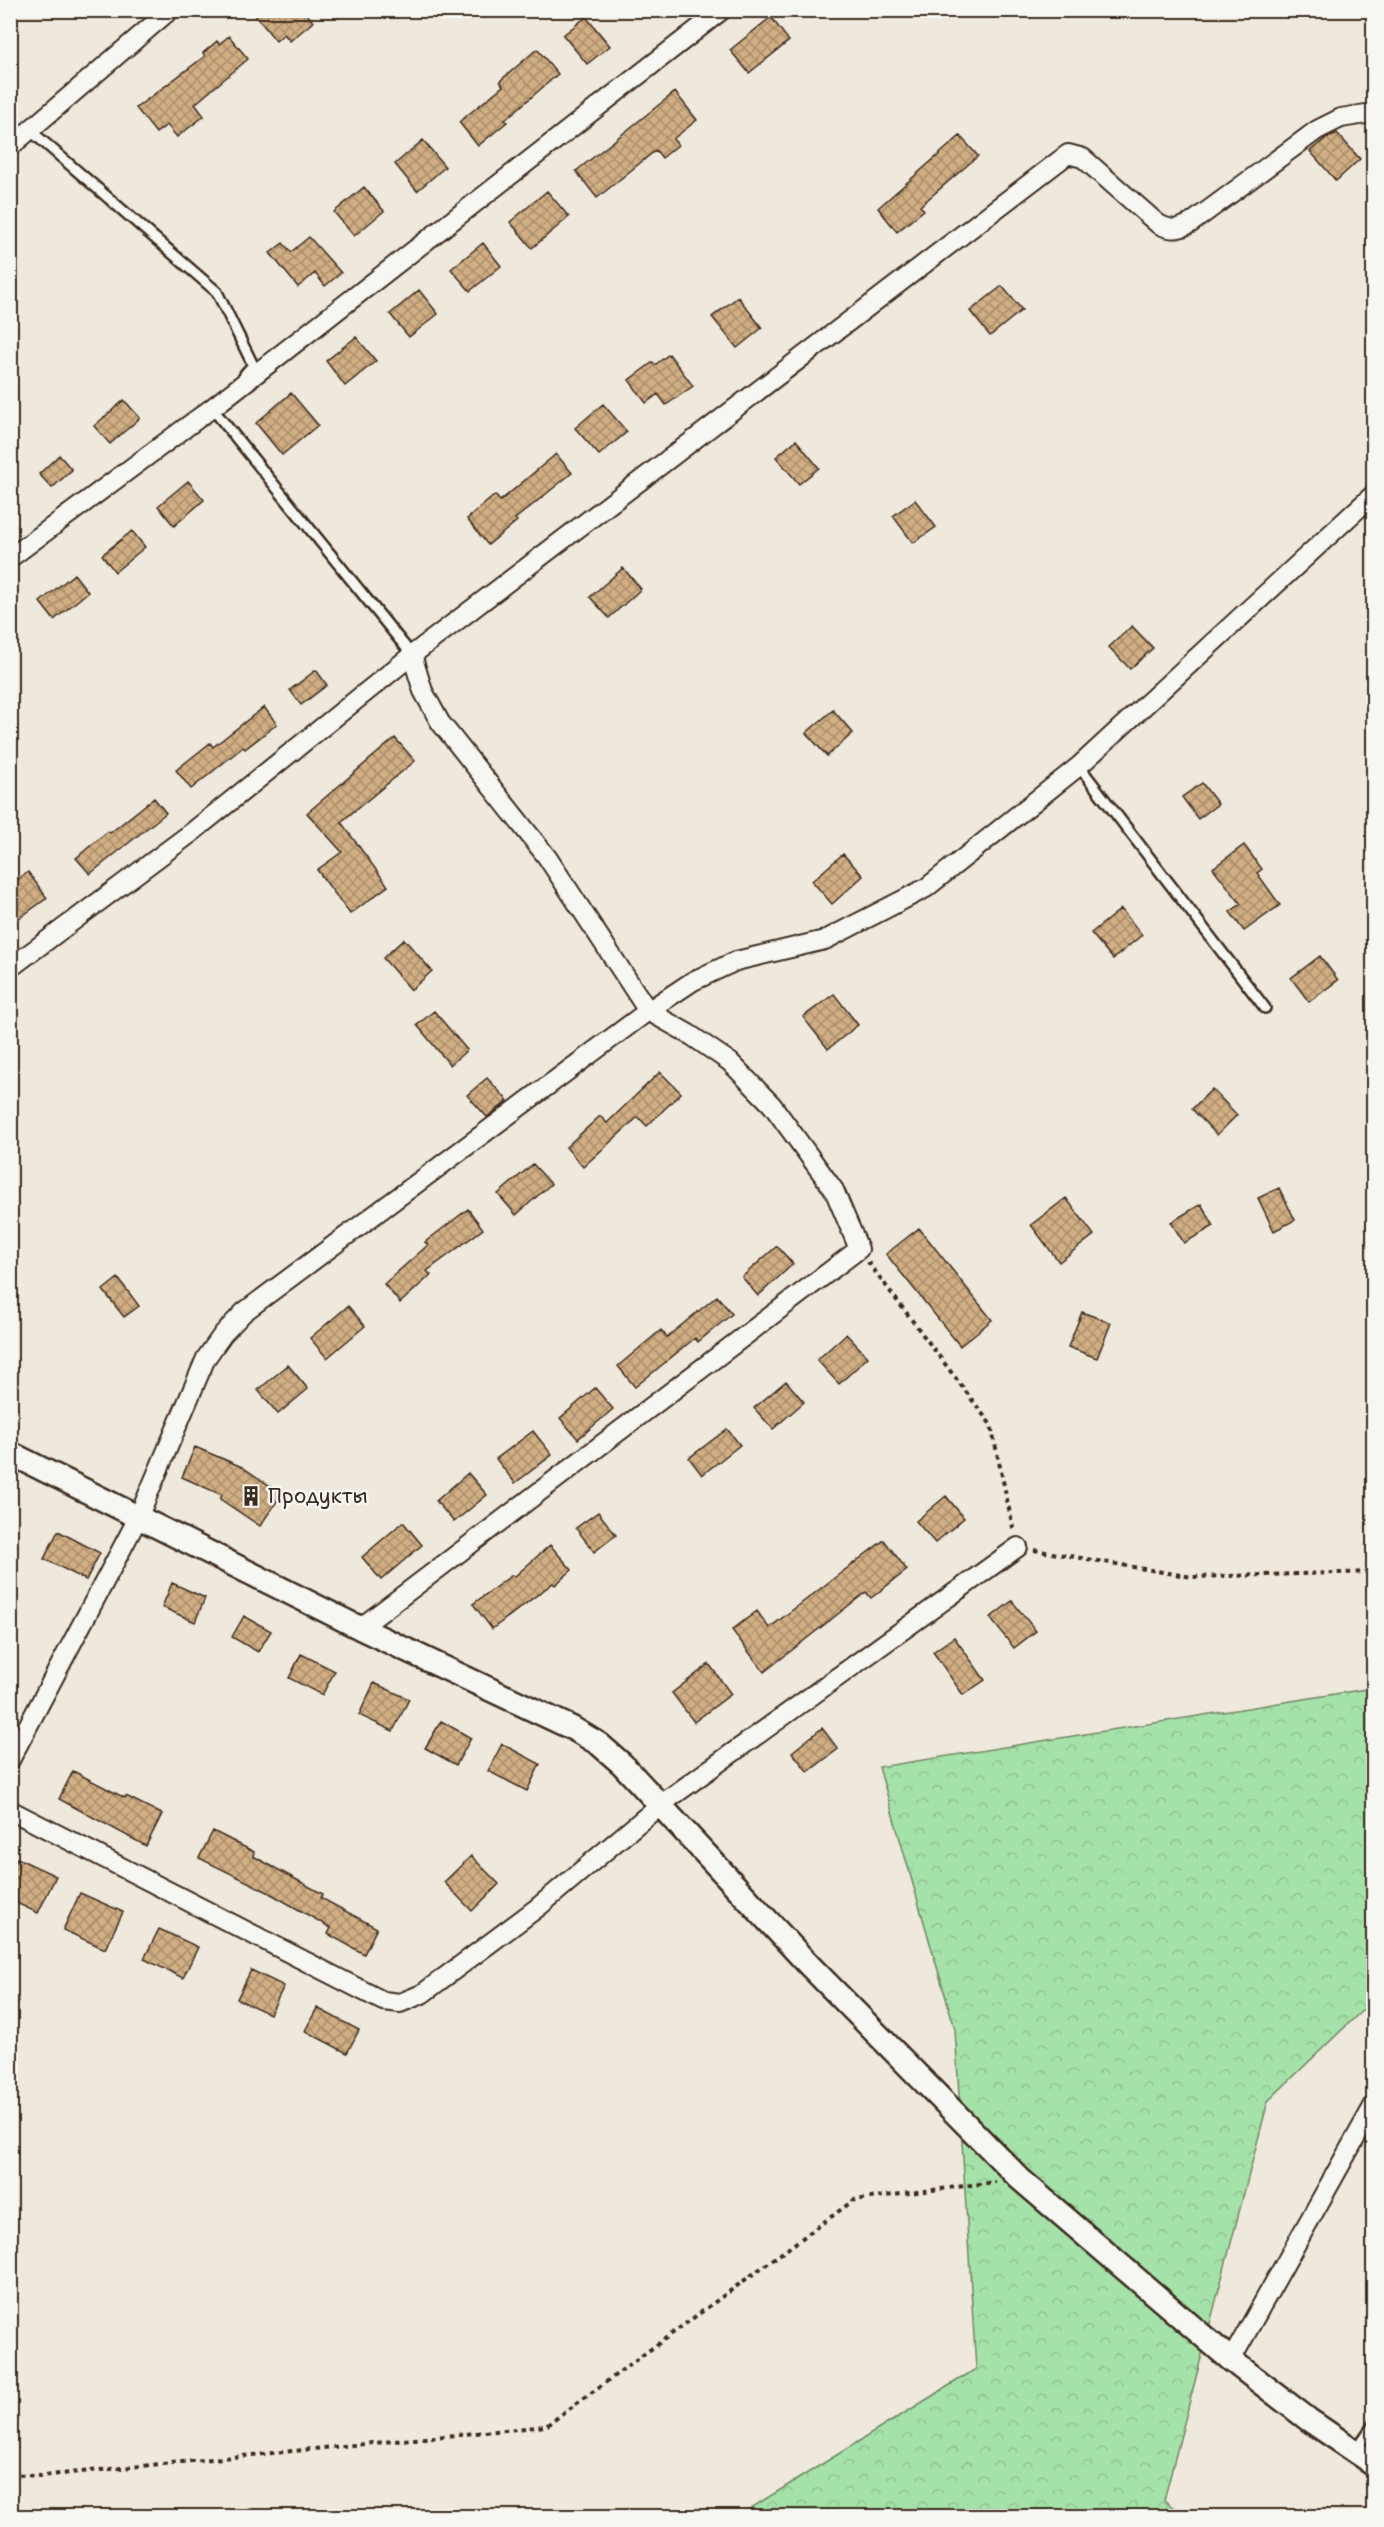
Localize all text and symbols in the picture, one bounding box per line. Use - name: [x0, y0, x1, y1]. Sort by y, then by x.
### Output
- place label: Продукты: [268, 1482, 368, 1510]
- building icon: Продукты: [239, 1484, 263, 1508]

